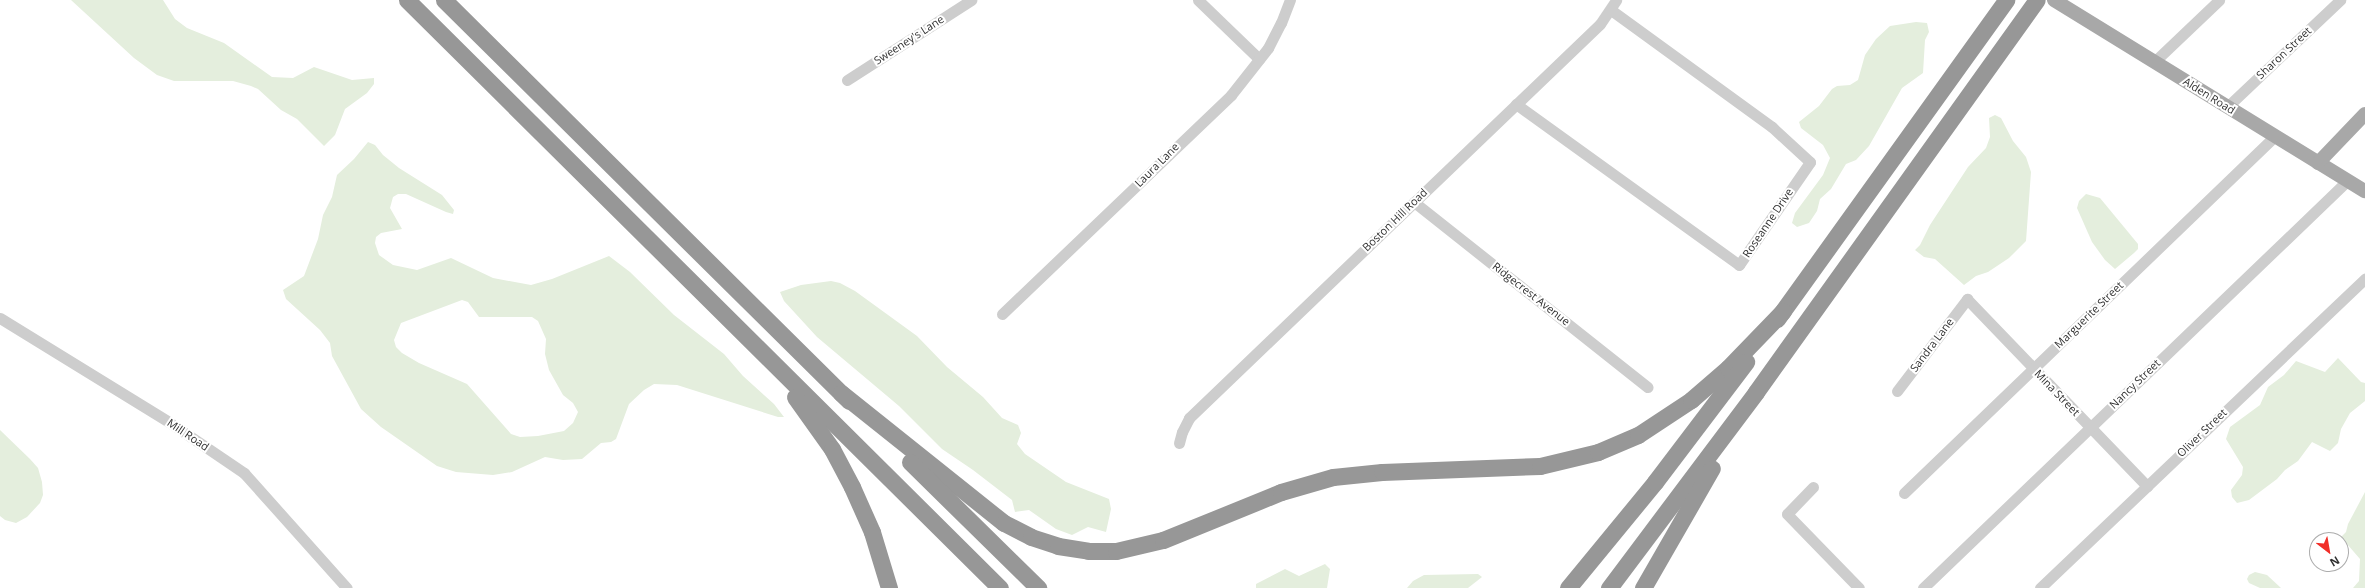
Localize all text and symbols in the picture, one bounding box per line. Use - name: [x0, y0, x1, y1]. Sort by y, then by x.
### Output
- street label: Sweeney's Lane: [872, 13, 946, 67]
- street label: Sharon Street: [2254, 24, 2314, 82]
- street label: Alden Road: [2181, 75, 2237, 117]
- street label: Laura Lane: [1132, 140, 1182, 190]
- street label: Boston Hill Road: [1360, 186, 1430, 254]
- street label: Roseanne Drive: [1740, 186, 1796, 260]
- street label: Ridgecrest Avenue: [1490, 260, 1572, 328]
- street label: Marguerite Street: [2052, 279, 2126, 351]
- street label: Sandra Lane: [1908, 316, 1956, 374]
- street label: Nancy Street: [2107, 357, 2163, 411]
- street label: Mina Street: [2032, 367, 2082, 419]
- street label: Oliver Street: [2174, 406, 2230, 460]
- street label: Mill Road: [165, 416, 211, 454]
- north arrow: [2309, 532, 2349, 572]
- text: N: [2327, 553, 2343, 571]

